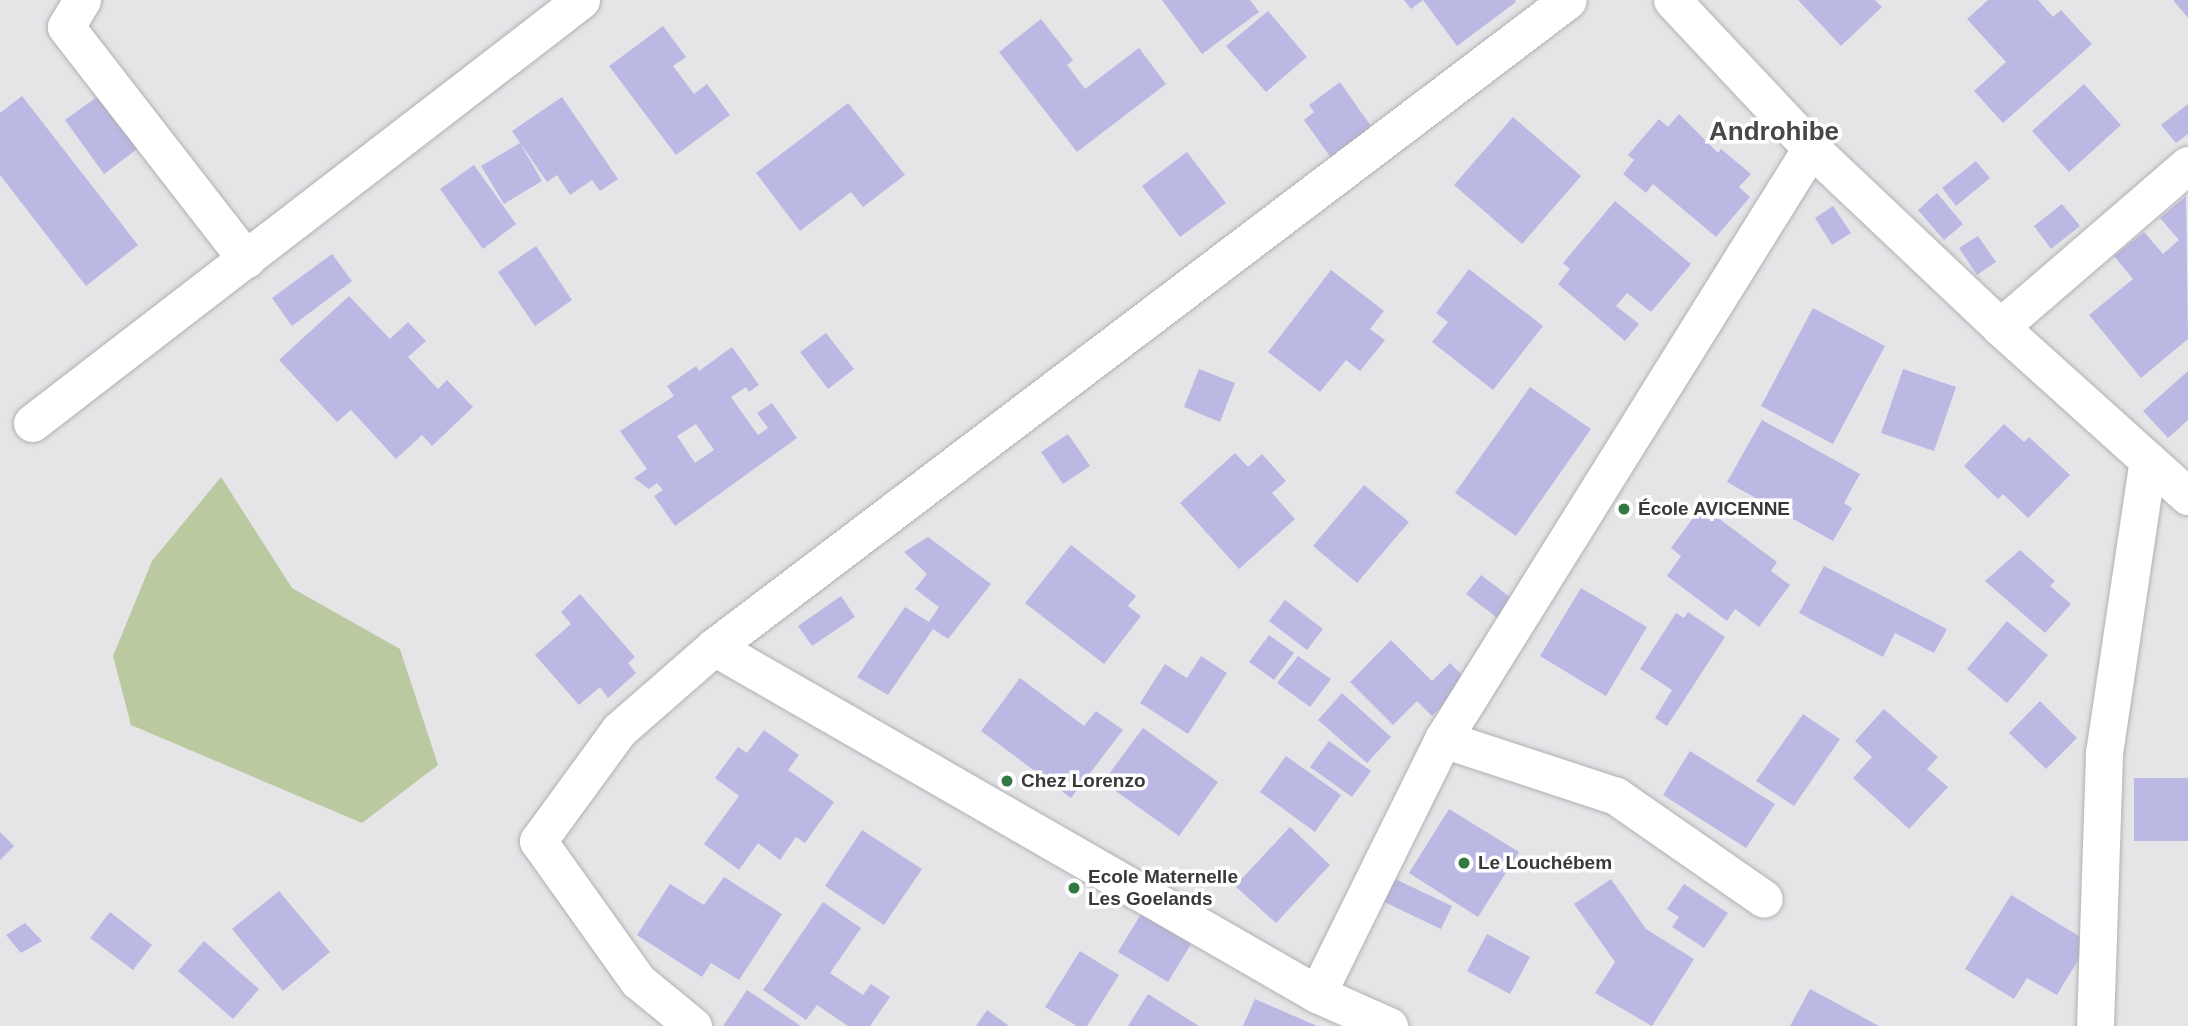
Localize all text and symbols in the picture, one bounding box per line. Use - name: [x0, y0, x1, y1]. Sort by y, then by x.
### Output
- district label: Androhibe: [1709, 116, 1839, 148]
- place label: École AVICENNE: [1638, 498, 1791, 520]
- marker: École AVICENNE: [1616, 501, 1632, 517]
- place label: Chez Lorenzo: [1021, 770, 1146, 792]
- marker: Chez Lorenzo: [999, 773, 1015, 789]
- place label: Le Louchébem: [1478, 852, 1612, 874]
- marker: Le Louchébem: [1456, 855, 1472, 871]
- place label: Ecole Maternelle Les Goelands: [1088, 866, 1238, 910]
- marker: Ecole Maternelle Les Goelands: [1066, 880, 1082, 896]

